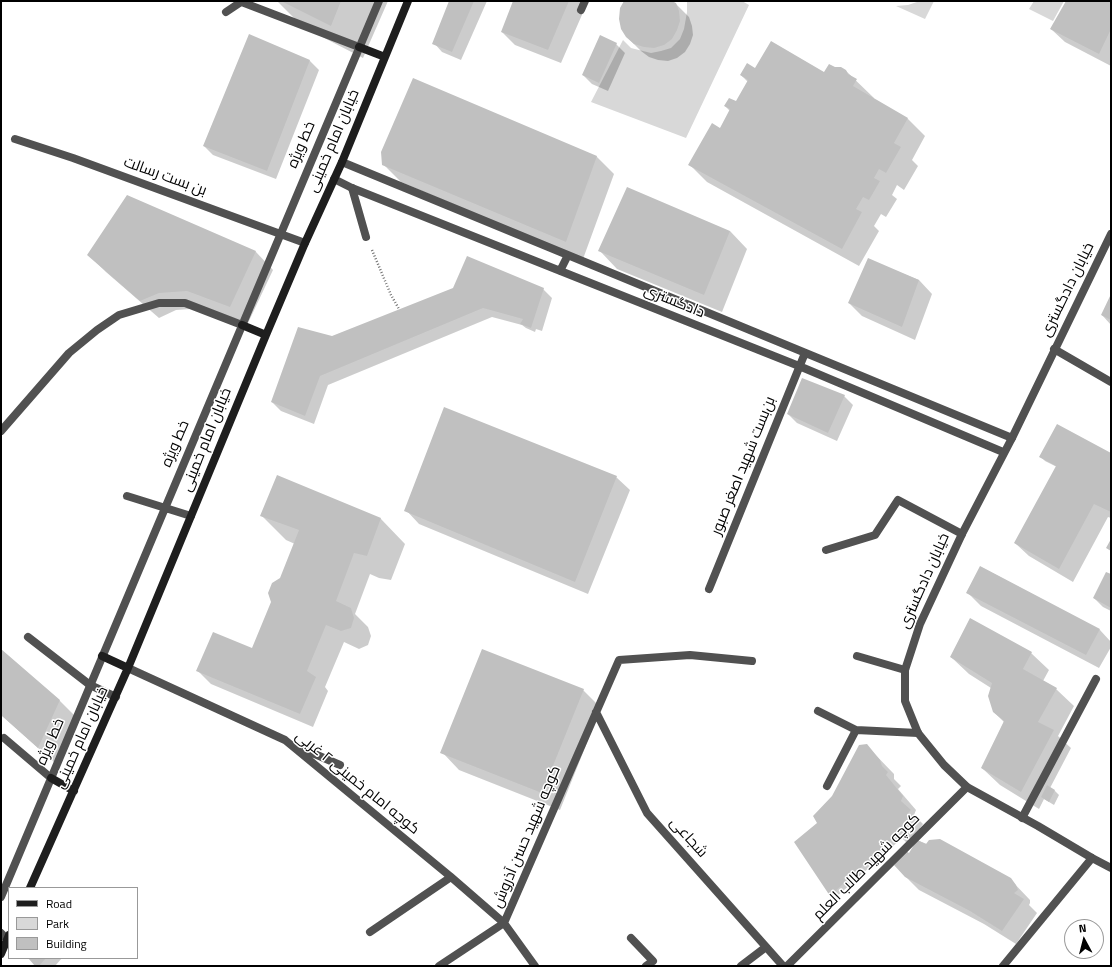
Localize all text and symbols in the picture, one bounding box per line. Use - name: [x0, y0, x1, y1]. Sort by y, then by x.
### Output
- street label: خیابان امام خمینی: [304, 87, 364, 195]
- street label: خط ویژه: [284, 119, 320, 171]
- street label: بن بست رسالت: [121, 154, 209, 200]
- street label: خیابان دادگستری: [1037, 240, 1099, 340]
- street label: دادگستری: [641, 282, 707, 322]
- street label: خیابان امام خمینی: [178, 386, 236, 494]
- street label: بن‌بست شهید اصغر صبور: [708, 394, 780, 538]
- street label: خط ویژه: [158, 418, 194, 470]
- street label: خیابان دادگستری: [896, 530, 954, 632]
- street label: خیابان امام خمینی: [51, 684, 113, 792]
- street label: خط ویژه: [33, 716, 69, 768]
- street label: کوچه امام خمینی ۲ غربی: [291, 727, 423, 839]
- street label: کوچه شهید حسن آذروش: [489, 763, 565, 911]
- street label: کوچه شهید طالب العلم: [810, 810, 924, 924]
- street label: شجاعی: [665, 814, 711, 862]
- legend: [8, 887, 138, 959]
- text: Road: [46, 894, 72, 913]
- text: Park: [46, 914, 69, 933]
- north arrow: [1064, 919, 1104, 959]
- text: N: [1078, 920, 1087, 936]
- text: Building: [46, 934, 87, 953]

